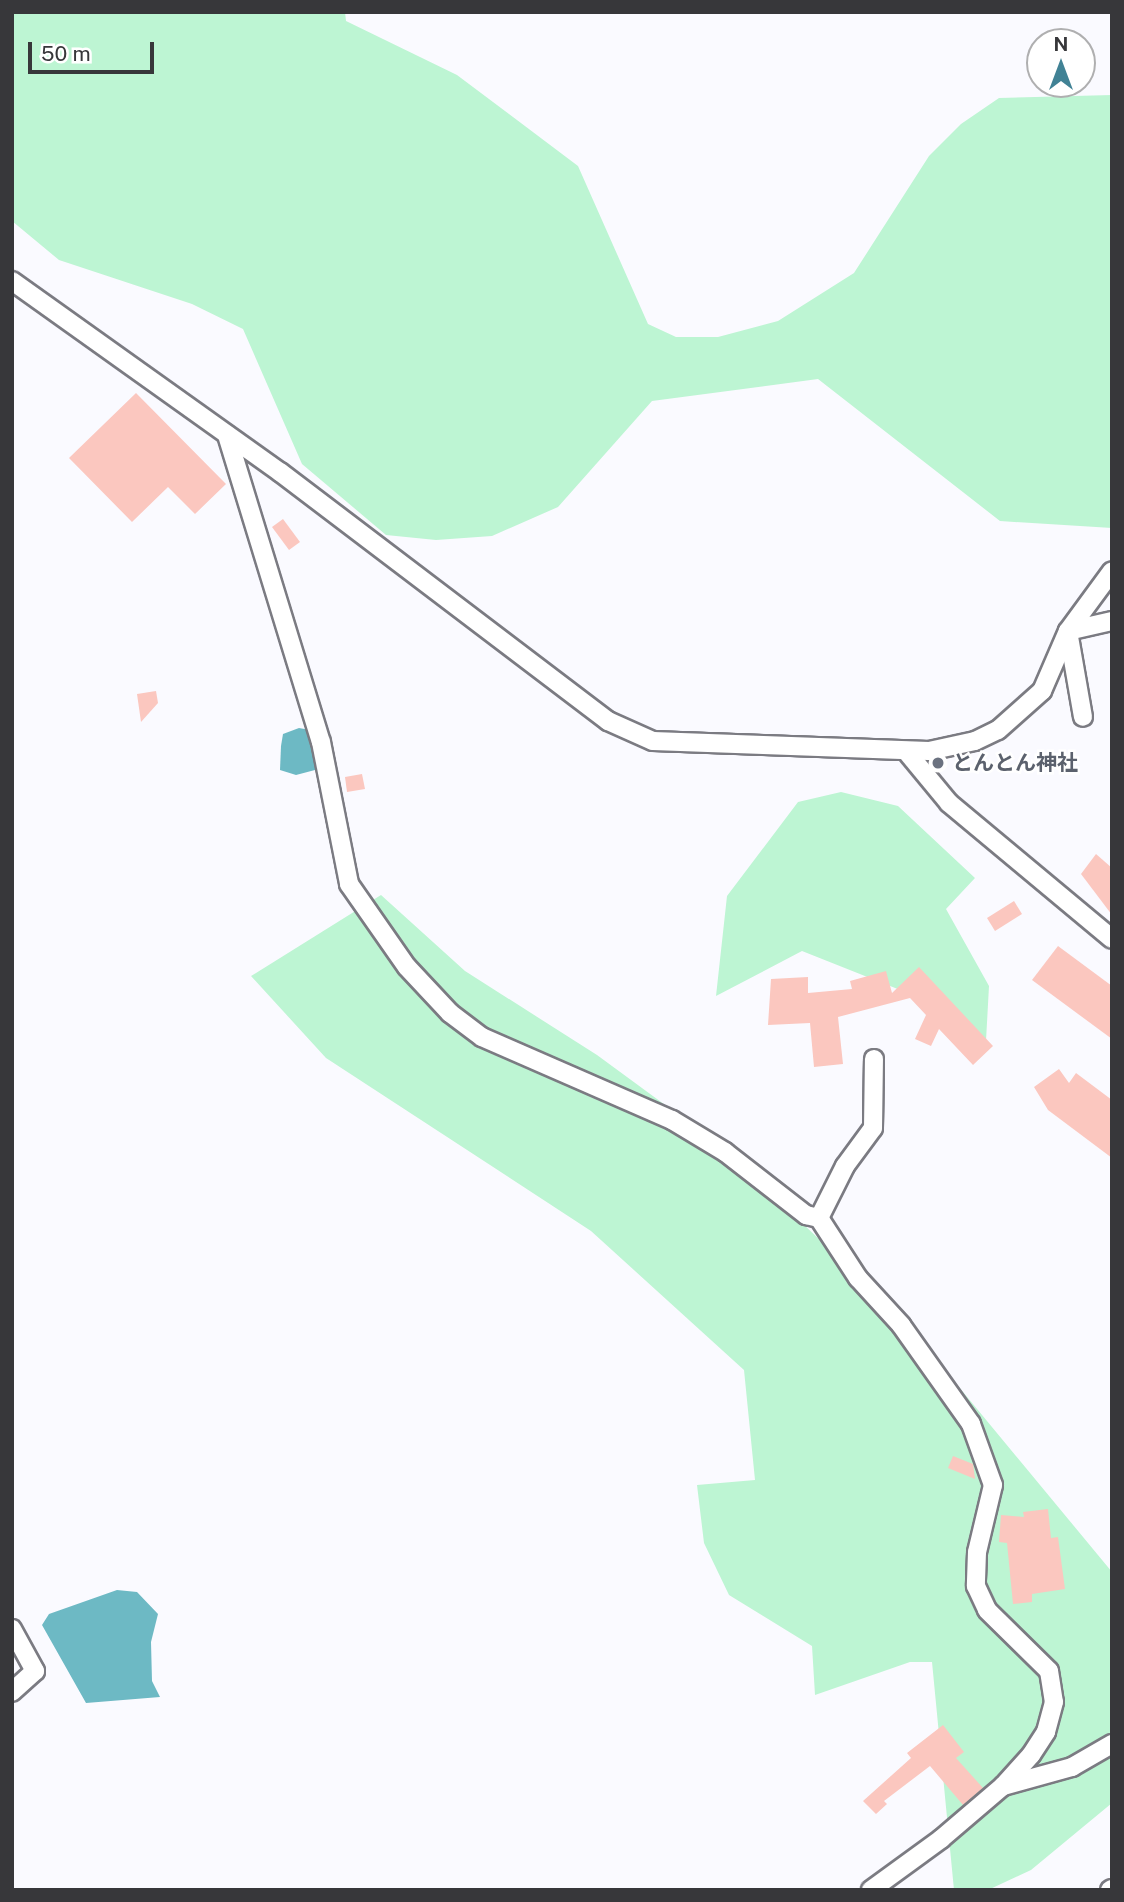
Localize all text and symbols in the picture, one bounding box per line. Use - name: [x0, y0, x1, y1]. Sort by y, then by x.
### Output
- scale bar: [32, 28, 158, 72]
- north arrow: [1026, 28, 1096, 98]
- text: N: [1054, 33, 1068, 55]
- text: 50 m: [41, 41, 91, 66]
- place label: とんとん神社: [952, 750, 1078, 776]
- marker: とんとん神社: [930, 755, 946, 771]

